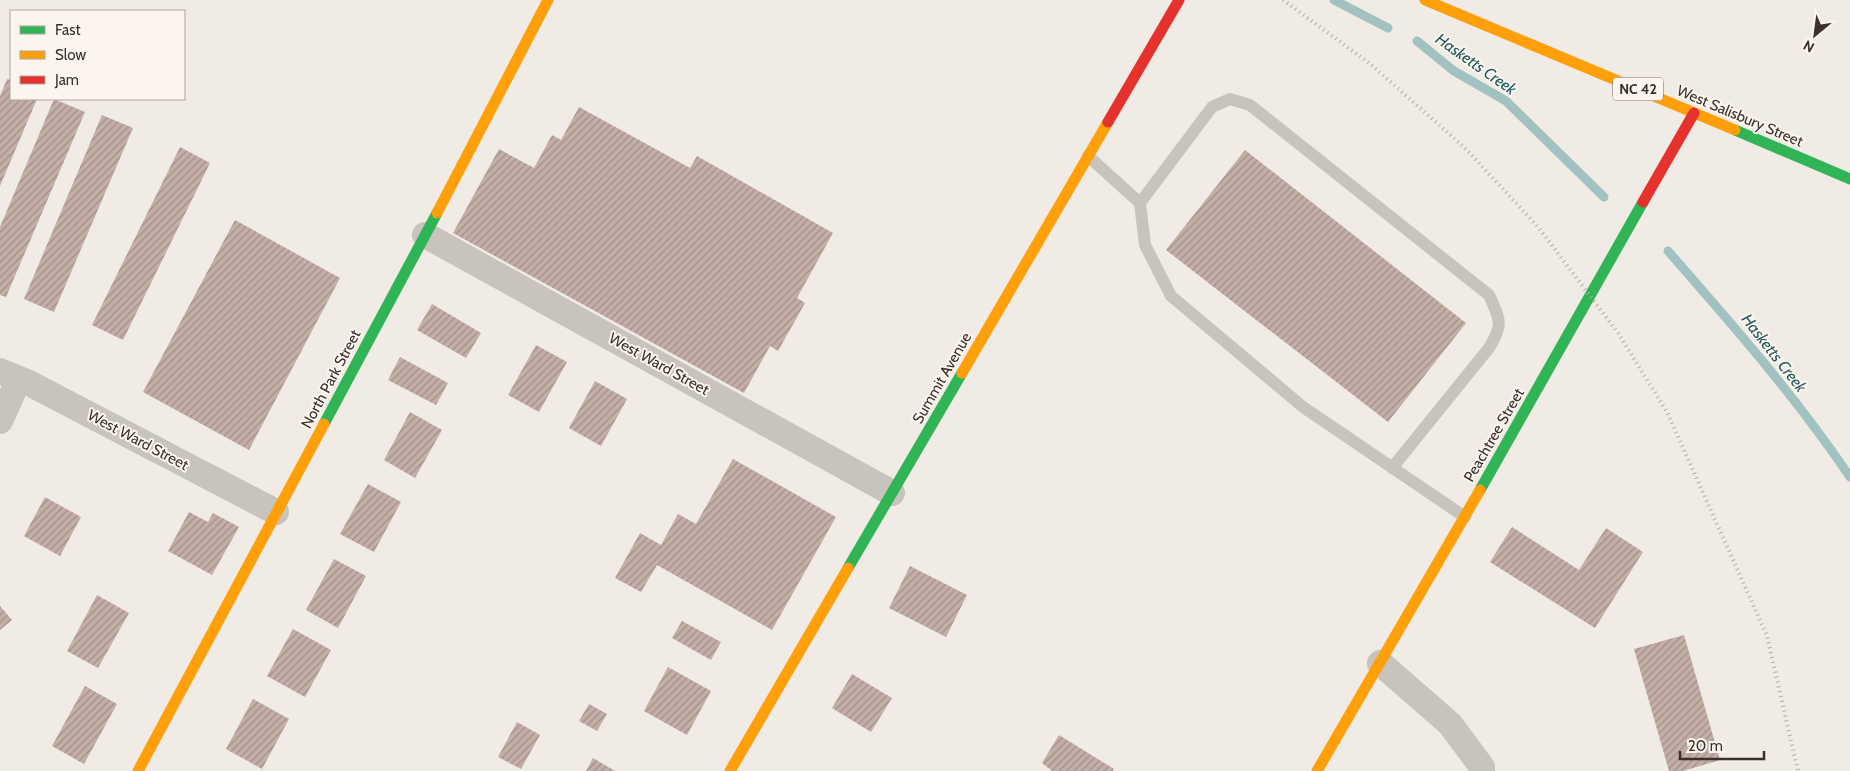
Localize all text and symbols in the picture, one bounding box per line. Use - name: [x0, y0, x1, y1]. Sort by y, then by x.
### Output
- legend: [10, 10, 185, 100]
- north arrow: [1790, 10, 1840, 60]
- text: Fast: [55, 21, 80, 39]
- water label: Hasketts Creek: [1432, 29, 1521, 99]
- text: N: [1800, 36, 1817, 57]
- text: Slow: [55, 46, 86, 64]
- text: Jam: [54, 71, 79, 89]
- road number: NC 42: [1613, 78, 1663, 100]
- street label: West Salisbury Street: [1674, 81, 1806, 151]
- water label: Hasketts Creek: [1738, 310, 1811, 397]
- street label: North Park Street: [298, 327, 364, 431]
- street label: West Ward Street: [606, 329, 712, 399]
- street label: Summit Avenue: [909, 329, 975, 427]
- street label: Peachtree Street: [1460, 385, 1528, 485]
- street label: West Ward Street: [85, 406, 191, 474]
- scale bar: [1680, 728, 1764, 760]
- text: 20 m: [1688, 737, 1723, 755]

